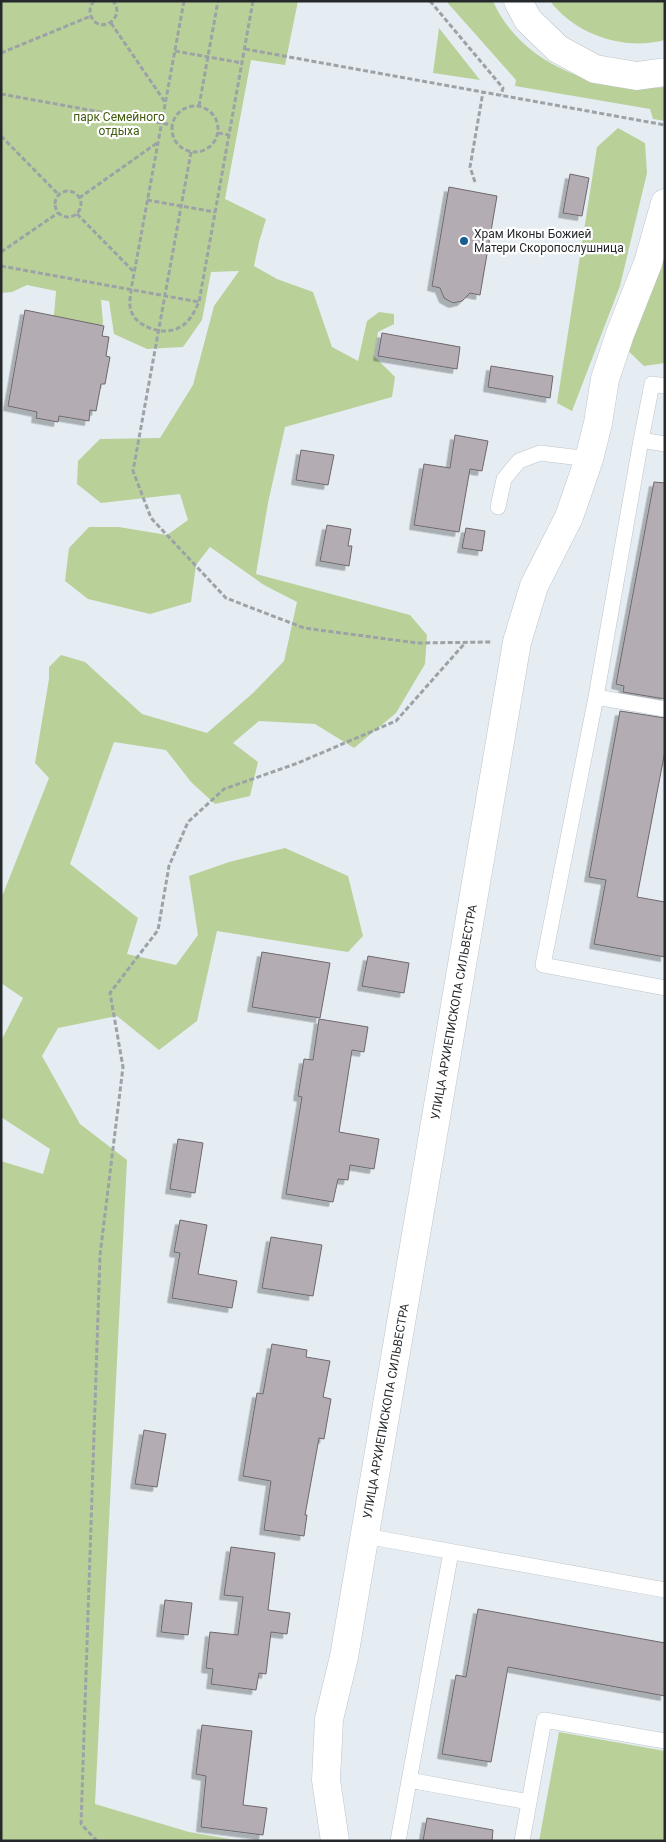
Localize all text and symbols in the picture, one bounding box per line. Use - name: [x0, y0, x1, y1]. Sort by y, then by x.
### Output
- park label: парк Семейного отдыха: [73, 110, 165, 138]
- place label: Храм Иконы Божией Матери Скоропослушница: [474, 227, 624, 255]
- marker: Храм Иконы Божией Матери Скоропослушница: [458, 235, 470, 247]
- street label: УЛИЦА АРХИЕПИСКОПА СИЛЬВЕСТРА: [428, 903, 480, 1121]
- street label: УЛИЦА АРХИЕПИСКОПА СИЛЬВЕСТРА: [360, 1302, 412, 1520]

